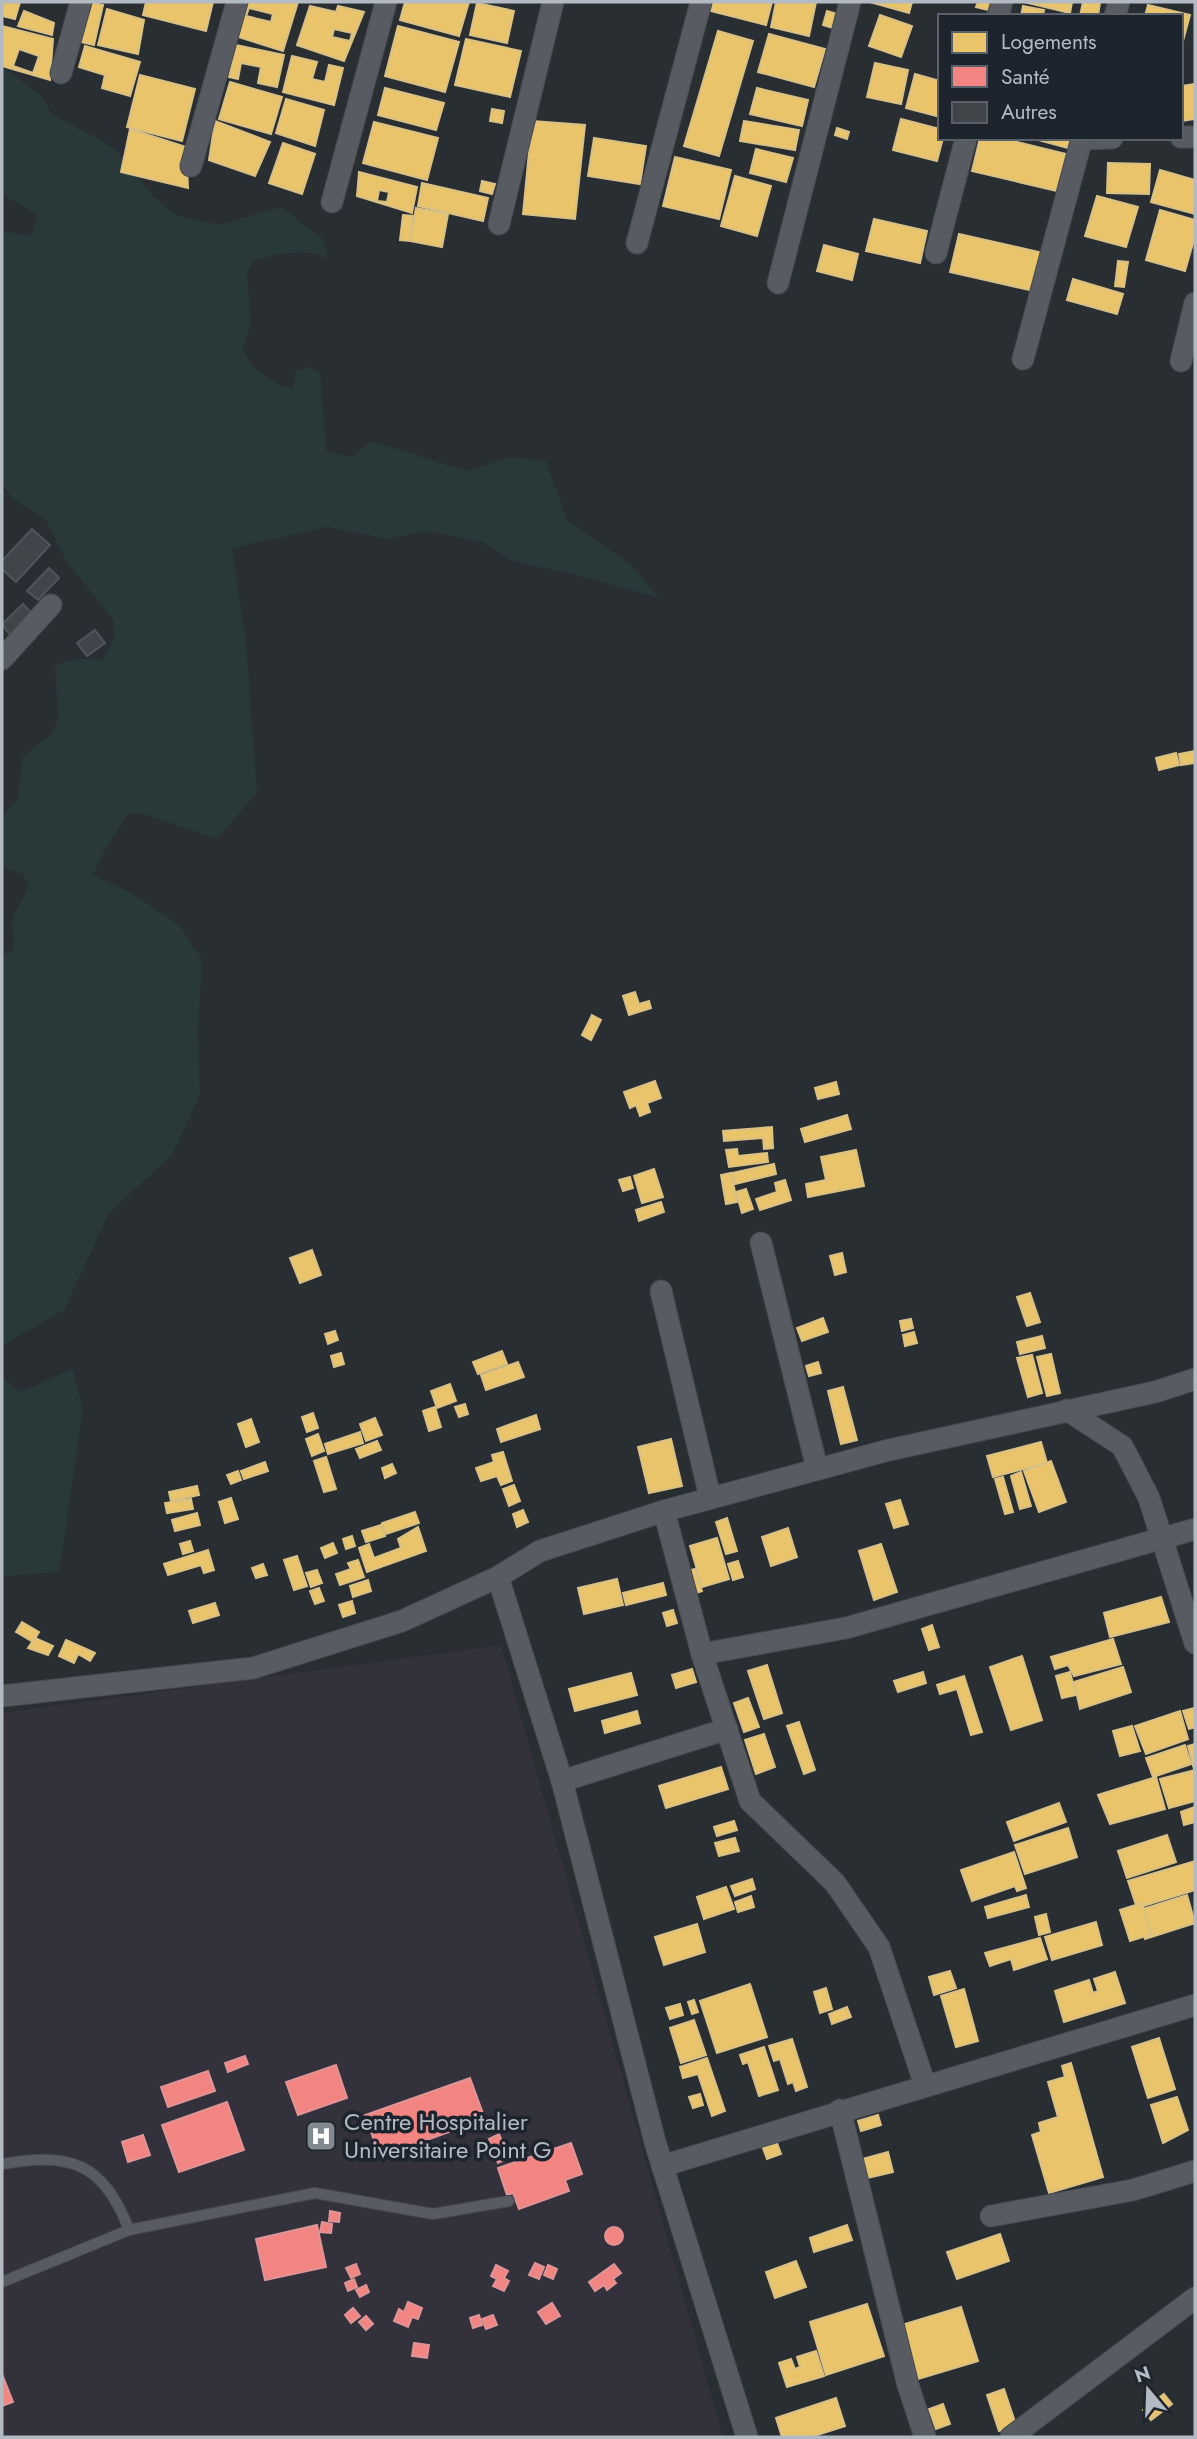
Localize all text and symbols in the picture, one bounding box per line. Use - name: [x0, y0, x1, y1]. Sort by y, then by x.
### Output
- legend: [938, 14, 1183, 140]
- text: Logements: [1001, 27, 1096, 57]
- text: Santé: [1001, 62, 1050, 92]
- text: Autres: [1001, 97, 1057, 127]
- place label: Centre Hospitalier Universitaire Point G: [344, 2104, 551, 2167]
- hospital icon: Centre Hospitalier Universitaire Point G: [304, 2119, 338, 2153]
- north arrow: [1113, 2355, 1183, 2425]
- text: N: [1131, 2359, 1154, 2390]

